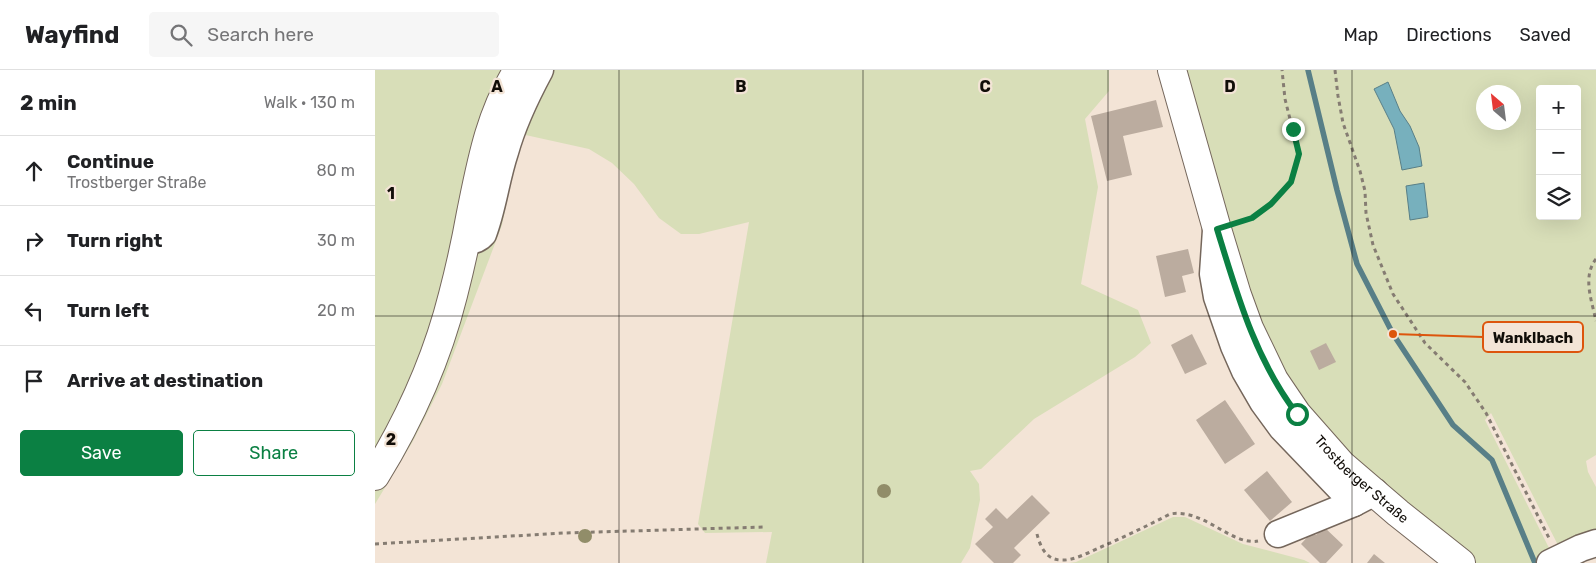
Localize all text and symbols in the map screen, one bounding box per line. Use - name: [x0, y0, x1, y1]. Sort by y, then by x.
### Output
- search box: [149, 12, 499, 57]
- text: Wayfind: [25, 21, 119, 49]
- icon: search: [167, 21, 195, 49]
- text: Search here: [207, 23, 314, 46]
- text: Map: [1343, 24, 1378, 46]
- text: Directions: [1406, 24, 1492, 46]
- text: Saved: [1520, 24, 1571, 46]
- text: A: [491, 77, 503, 96]
- text: B: [735, 77, 747, 96]
- text: C: [979, 77, 991, 96]
- text: D: [1224, 77, 1236, 96]
- north arrow: [1476, 85, 1521, 130]
- map controls: [1536, 85, 1581, 220]
- button: +: [1536, 85, 1581, 130]
- text: 2 min: [20, 90, 77, 115]
- text: Walk · 130 m: [264, 93, 355, 112]
- route end: [1282, 118, 1305, 141]
- button: −: [1536, 130, 1581, 175]
- text: Continue: [67, 150, 154, 173]
- icon: ahead: [20, 157, 48, 185]
- text: 80 m: [317, 161, 355, 180]
- text: Trostberger Straße: [67, 173, 206, 192]
- button: layers: [1536, 175, 1581, 220]
- text: 1: [387, 184, 395, 203]
- icon: right: [20, 227, 48, 255]
- text: Turn right: [67, 229, 162, 252]
- text: 30 m: [317, 231, 355, 250]
- icon: left: [20, 297, 48, 325]
- text: Turn left: [67, 299, 149, 322]
- text: 20 m: [317, 301, 355, 320]
- callout: Wanklbach: [1483, 322, 1583, 352]
- text: Wanklbach: [1493, 329, 1573, 347]
- icon: arrive: [20, 367, 48, 395]
- text: Arrive at destination: [67, 369, 263, 392]
- route start: [1286, 403, 1309, 426]
- button: Save: [20, 430, 183, 476]
- button: Share: [193, 430, 355, 476]
- text: 2: [386, 430, 396, 449]
- street label: Trostberger Straße: [1311, 432, 1412, 527]

